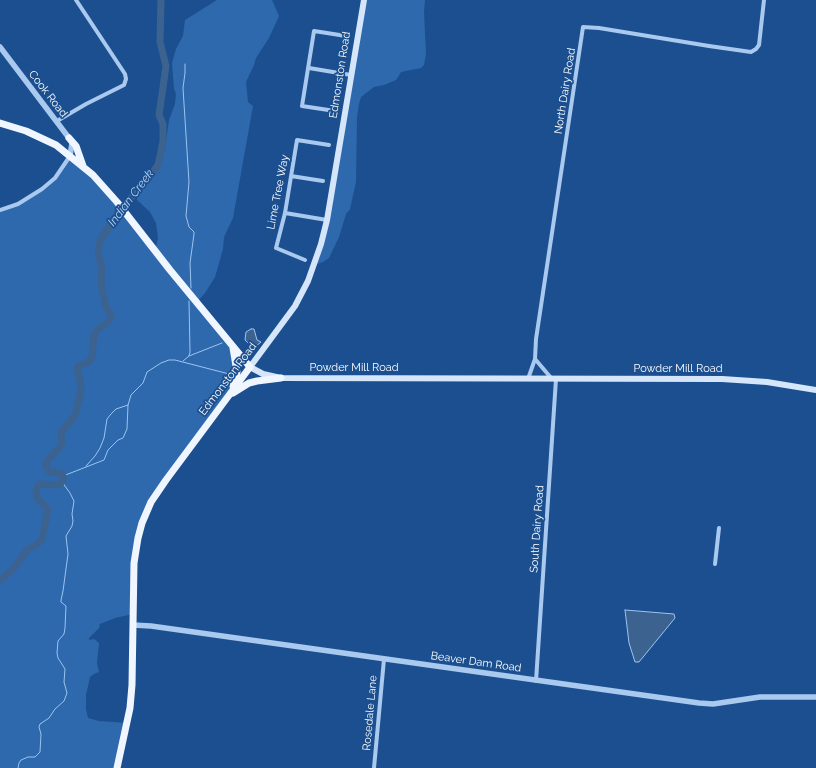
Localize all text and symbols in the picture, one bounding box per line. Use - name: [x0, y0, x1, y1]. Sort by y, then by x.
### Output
- street label: Edmonston Road: [327, 31, 353, 119]
- street label: North Dairy Road: [552, 47, 578, 135]
- street label: Cook Road: [26, 68, 70, 120]
- street label: Lime Tree Way: [264, 153, 292, 231]
- water label: Indian Creek: [105, 167, 157, 229]
- street label: Edmonston Road: [196, 340, 260, 418]
- street label: Powder Mill Road: [309, 361, 399, 375]
- street label: Powder Mill Road: [633, 362, 723, 376]
- street label: South Dairy Road: [527, 485, 547, 573]
- street label: Beaver Dam Road: [430, 649, 522, 675]
- street label: Rosedale Lane: [360, 675, 380, 751]

